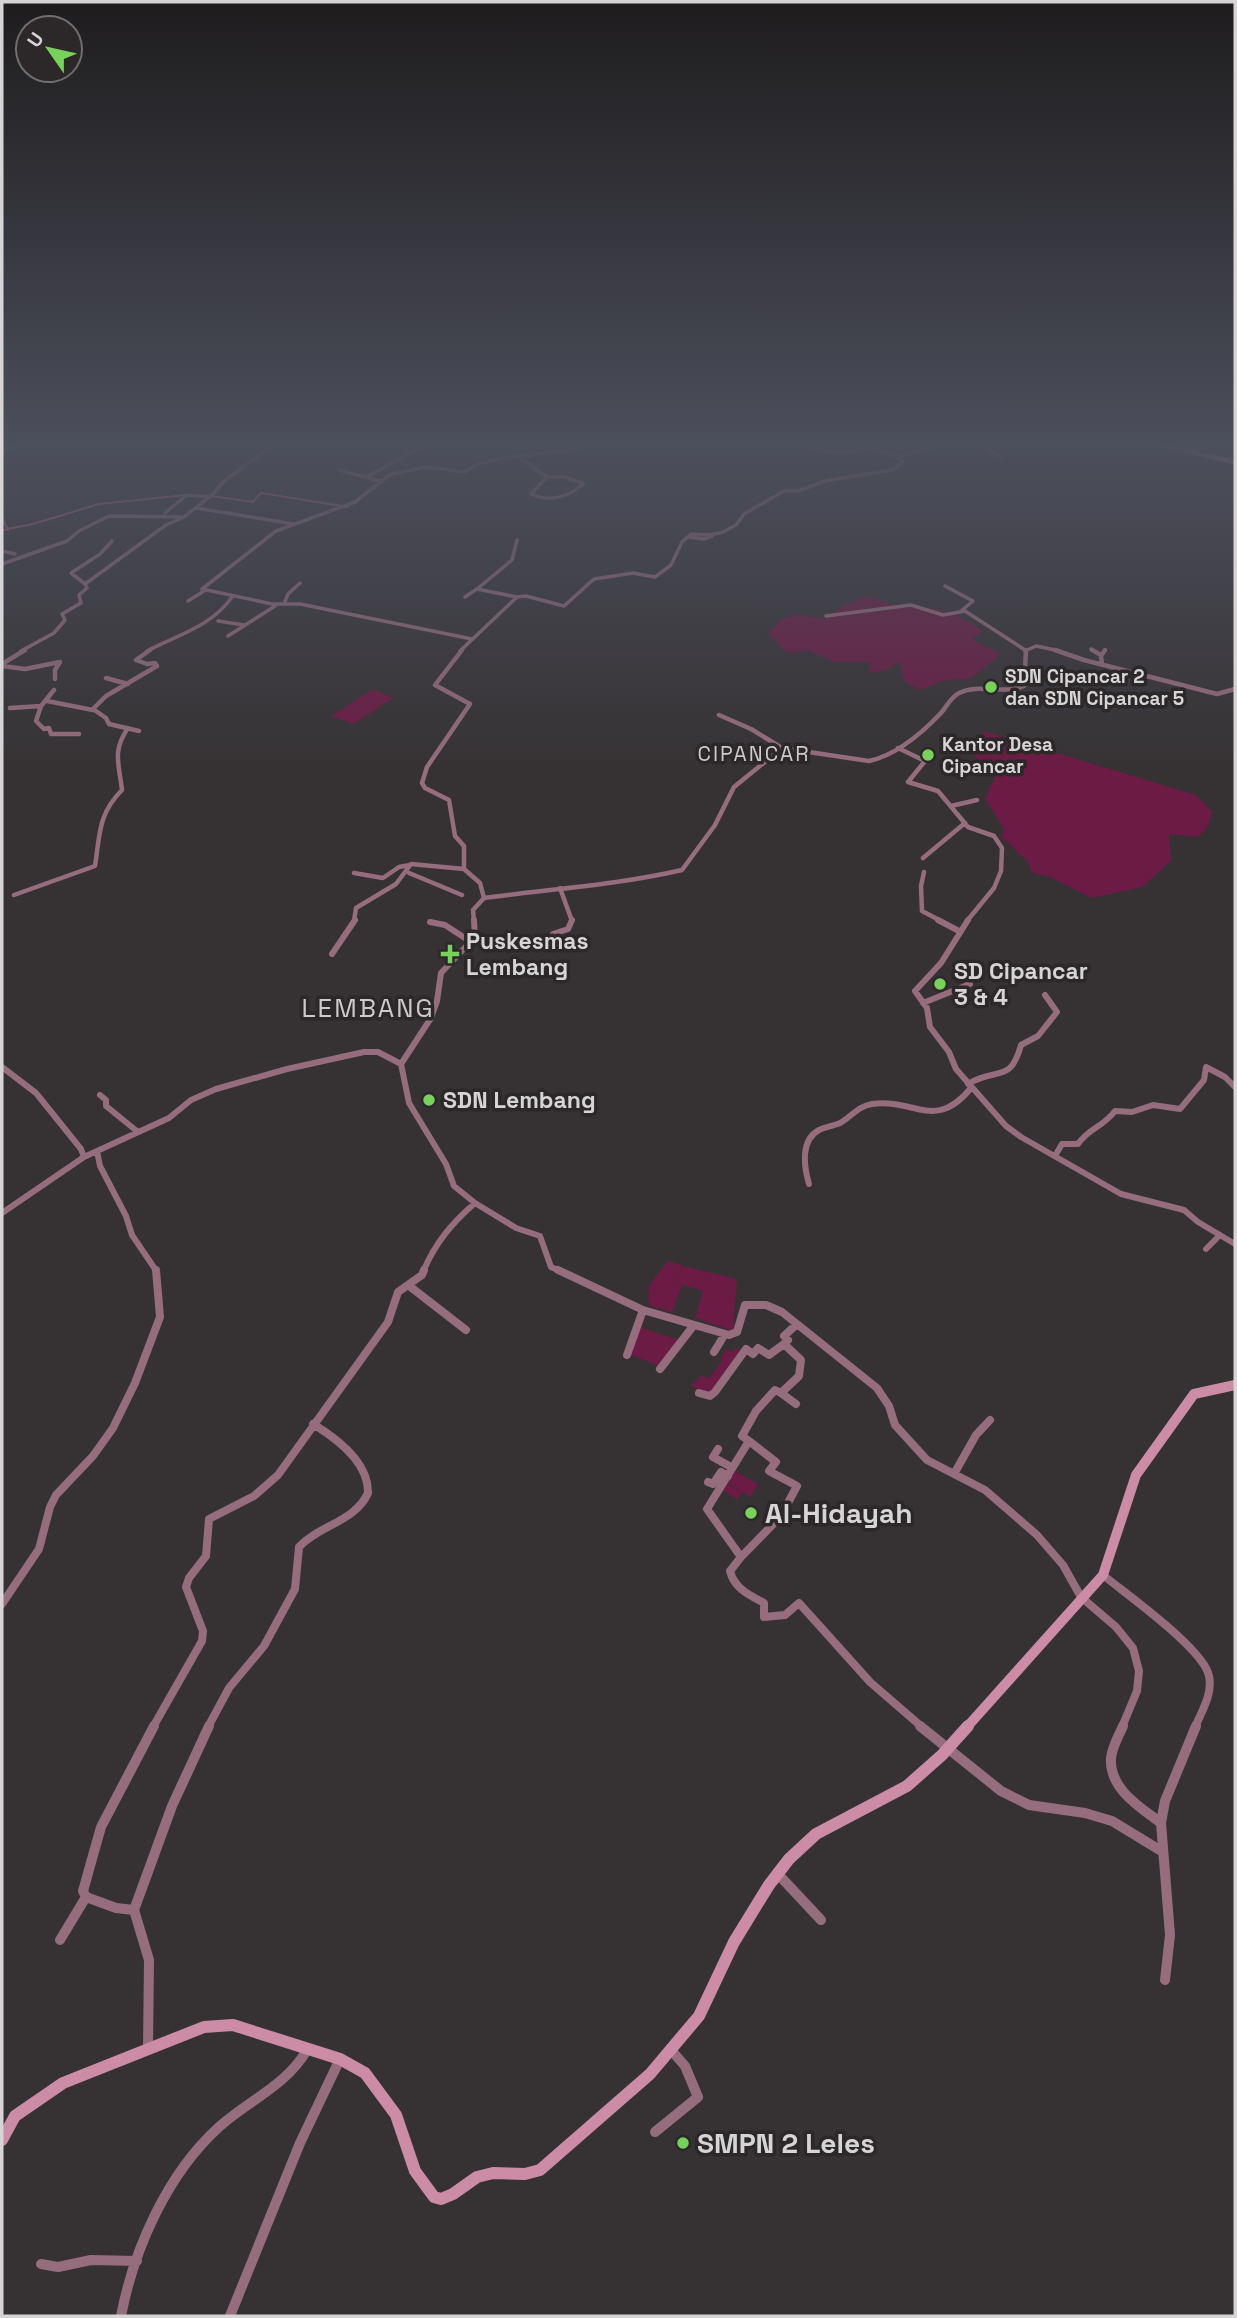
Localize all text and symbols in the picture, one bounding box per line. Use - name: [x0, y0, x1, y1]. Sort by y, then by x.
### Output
- north arrow: [14, 14, 84, 84]
- text: U: [21, 27, 49, 52]
- place label: SDN Cipancar 2 dan SDN Cipancar 5: [1005, 664, 1184, 711]
- marker: SDN Cipancar 2 dan SDN Cipancar 5: [983, 679, 999, 695]
- place label: Kantor Desa Cipancar: [942, 732, 1053, 779]
- district label: CIPANCAR: [697, 740, 811, 767]
- marker: Kantor Desa Cipancar: [920, 747, 936, 763]
- place label: Puskesmas Lembang: [466, 926, 589, 982]
- marker: Puskesmas Lembang: [440, 944, 460, 964]
- place label: SD Cipancar 3 & 4: [954, 956, 1088, 1012]
- marker: SD Cipancar 3 & 4: [932, 976, 948, 992]
- district label: LEMBANG: [301, 991, 435, 1025]
- place label: SDN Lembang: [443, 1085, 596, 1115]
- marker: SDN Lembang: [421, 1092, 437, 1108]
- place label: Al-Hidayah: [765, 1495, 912, 1531]
- marker: Al-Hidayah: [743, 1505, 759, 1521]
- place label: SMPN 2 Leles: [697, 2125, 875, 2161]
- marker: SMPN 2 Leles: [675, 2135, 691, 2151]

